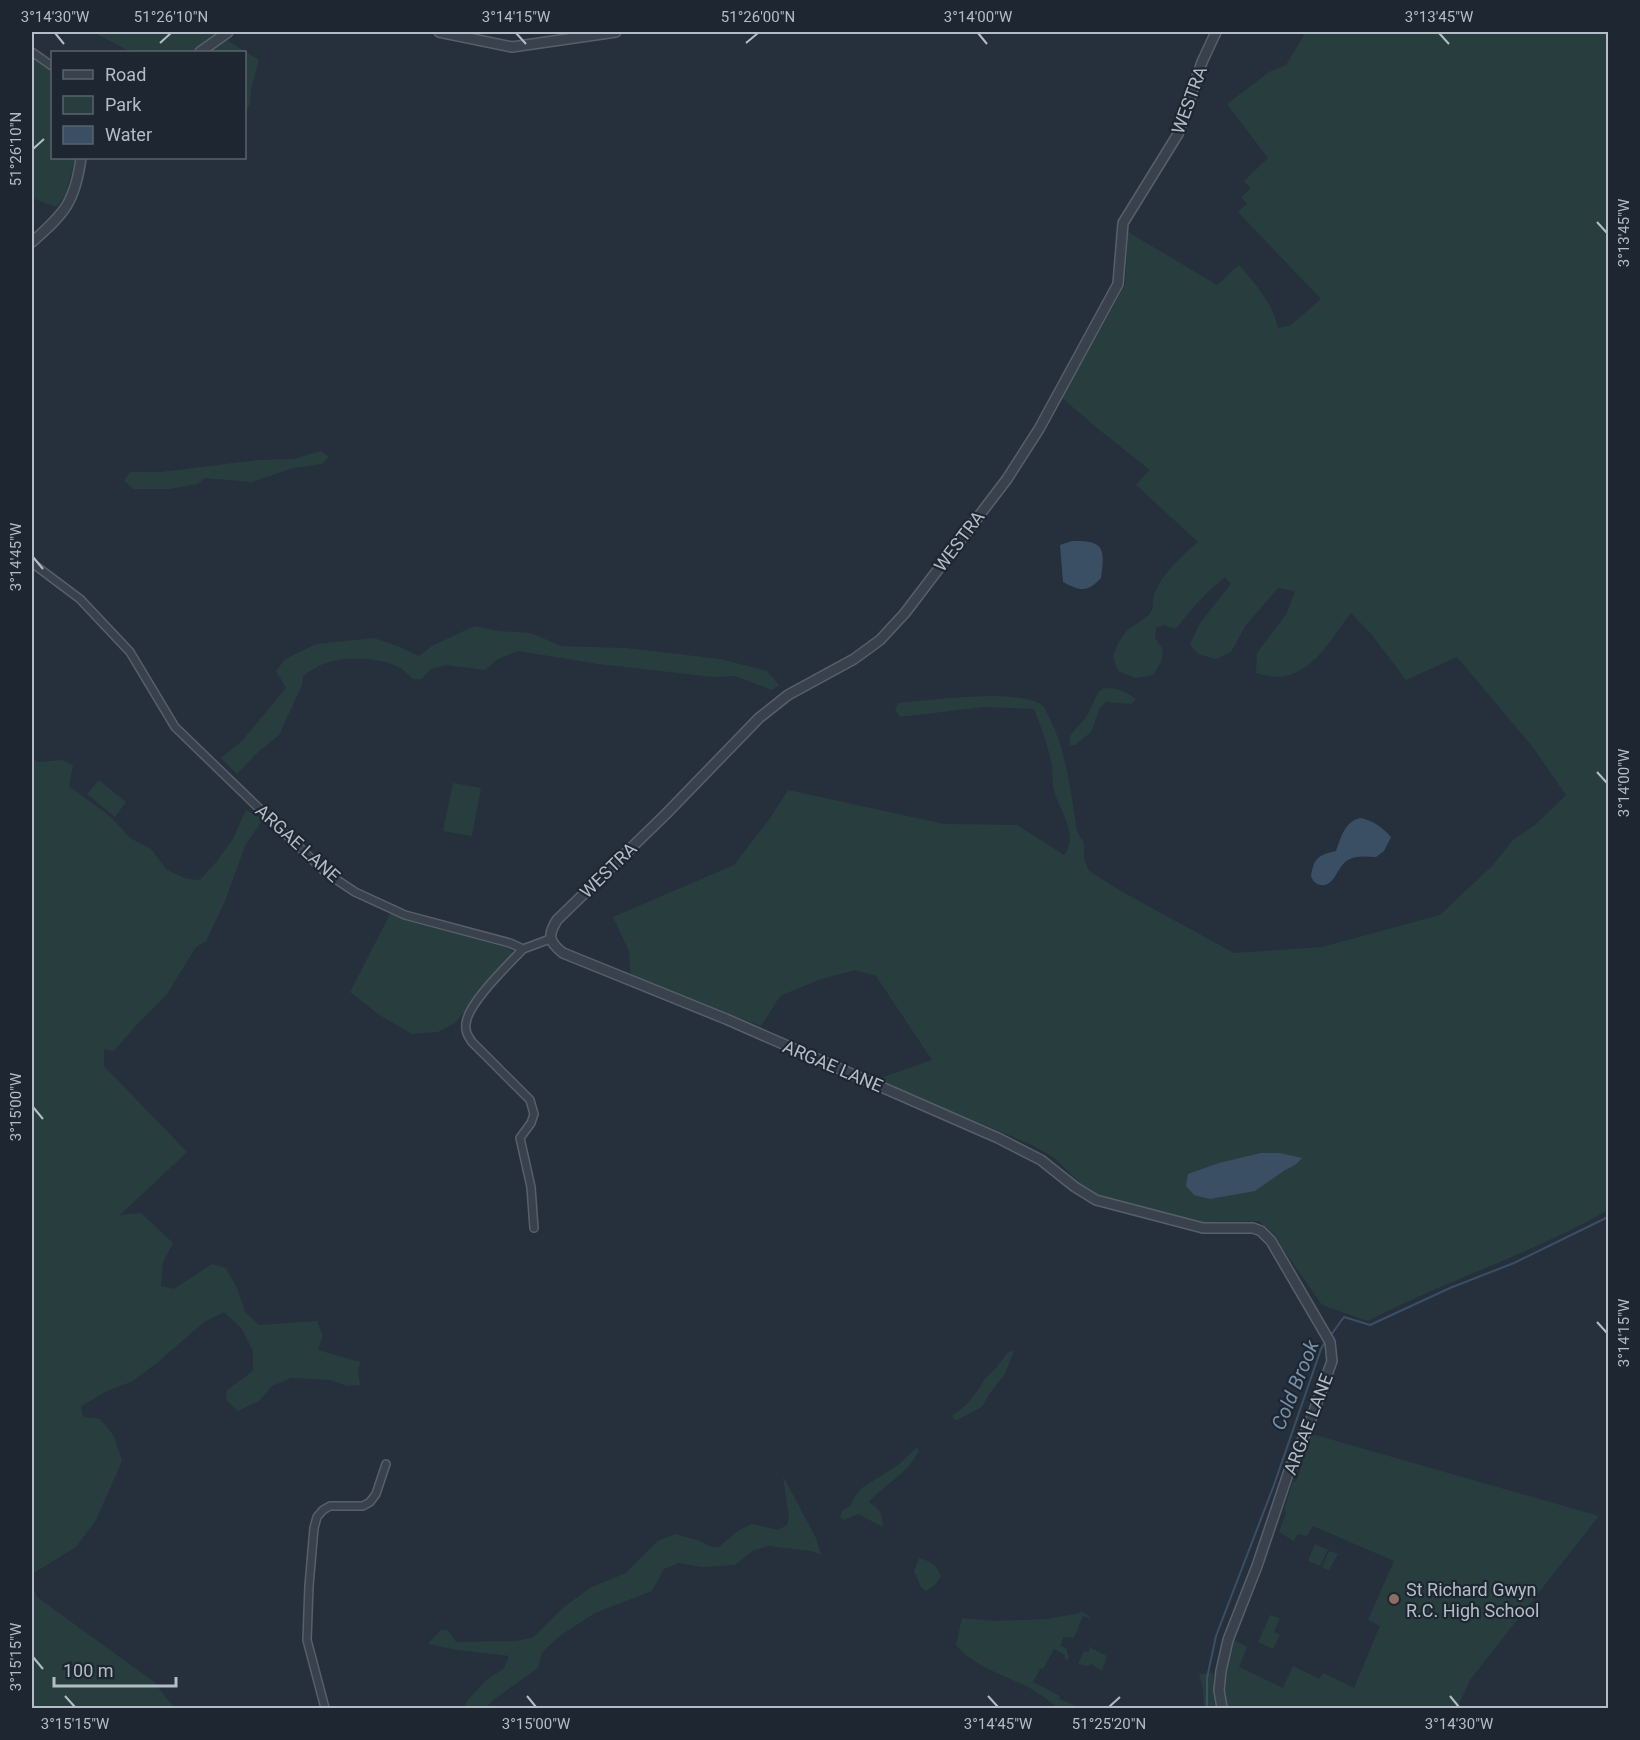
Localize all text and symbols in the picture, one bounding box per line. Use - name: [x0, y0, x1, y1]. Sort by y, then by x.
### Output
- text: 3°14'30"W: [21, 8, 89, 26]
- text: 51°26'10"N: [134, 8, 208, 26]
- text: 3°14'15"W: [482, 8, 550, 26]
- text: 51°26'00"N: [721, 8, 795, 26]
- text: 3°14'00"W: [944, 8, 1012, 26]
- text: 3°13'45"W: [1405, 8, 1473, 26]
- legend: [51, 51, 246, 159]
- street label: WESTRA: [1167, 63, 1211, 137]
- text: Road: [105, 64, 146, 85]
- text: Park: [105, 94, 142, 115]
- text: 51°26'10"N: [7, 112, 25, 186]
- text: Water: [105, 124, 152, 145]
- text: 3°13'45"W: [1615, 199, 1633, 267]
- street label: WESTRA: [929, 506, 989, 575]
- text: 3°14'45"W: [7, 523, 25, 591]
- text: 3°14'00"W: [1615, 749, 1633, 817]
- street label: ARGAE LANE: [252, 800, 344, 886]
- street label: WESTRA: [575, 838, 641, 902]
- street label: ARGAE LANE: [780, 1036, 886, 1096]
- text: 3°15'00"W: [7, 1073, 25, 1141]
- text: 3°14'15"W: [1615, 1299, 1633, 1367]
- water label: Cold Brook: [1266, 1336, 1324, 1433]
- street label: ARGAE LANE: [1279, 1371, 1337, 1477]
- place label: St Richard Gwyn R.C. High School: [1406, 1579, 1539, 1621]
- marker: St Richard Gwyn R.C. High School: [1387, 1592, 1401, 1606]
- text: 3°15'15"W: [7, 1623, 25, 1691]
- scale bar: [54, 1650, 176, 1688]
- text: 100 m: [63, 1660, 114, 1681]
- text: 3°15'15"W: [41, 1715, 109, 1733]
- text: 3°15'00"W: [502, 1715, 570, 1733]
- text: 3°14'45"W: [964, 1715, 1032, 1733]
- text: 51°25'20"N: [1072, 1715, 1146, 1733]
- text: 3°14'30"W: [1425, 1715, 1493, 1733]

